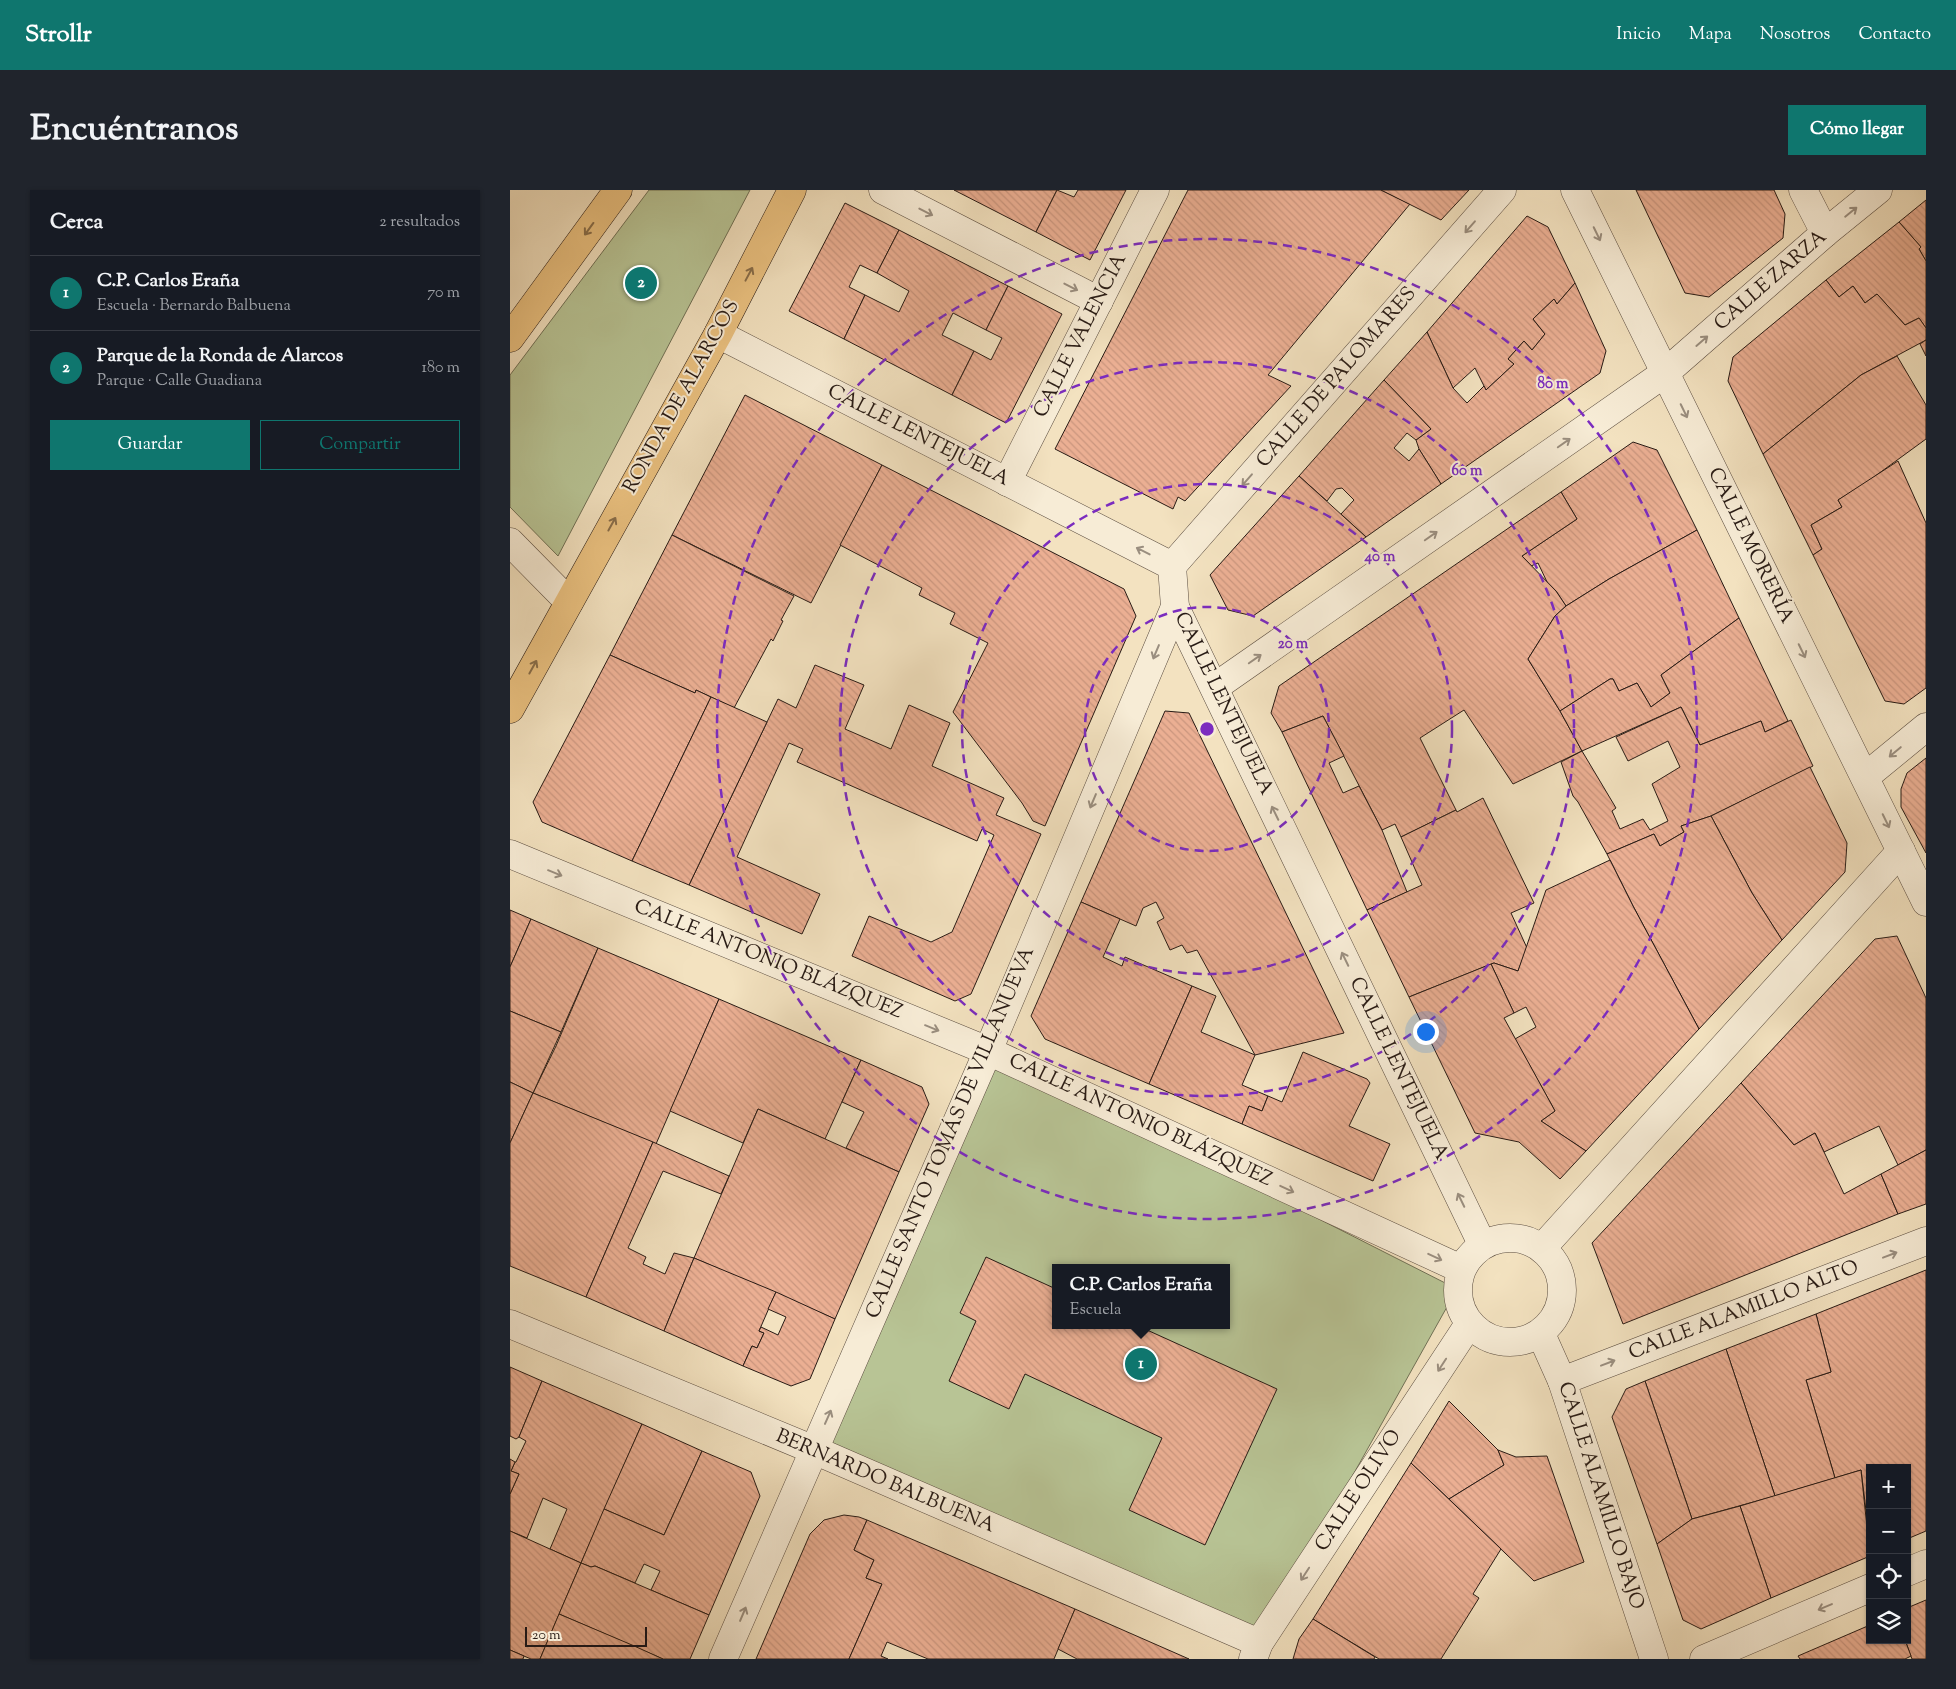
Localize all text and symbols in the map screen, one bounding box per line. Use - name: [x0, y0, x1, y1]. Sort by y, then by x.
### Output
- text: Strollr: [25, 18, 92, 52]
- text: Inicio: [1616, 22, 1661, 48]
- text: Mapa: [1689, 22, 1732, 48]
- text: Nosotros: [1760, 22, 1830, 48]
- text: Contacto: [1858, 22, 1931, 48]
- text: Encuéntranos: [30, 105, 239, 156]
- button: Cómo llegar: [1788, 105, 1926, 155]
- one-way arrow: [1844, 206, 1857, 217]
- one-way arrow: [919, 207, 934, 217]
- text: Cerca: [50, 208, 103, 238]
- text: 2 resultados: [379, 211, 460, 234]
- one-way arrow: [1464, 220, 1476, 233]
- one-way arrow: [584, 222, 594, 236]
- street label: CALLE ZARZA: [1708, 224, 1834, 338]
- one-way arrow: [1592, 226, 1602, 241]
- street label: CALLE VALENCIA: [1027, 249, 1135, 423]
- pin: 2: [625, 264, 657, 302]
- one-way arrow: [744, 267, 754, 282]
- text: C.P. Carlos Eraña: [97, 268, 239, 295]
- street label: CALLE DE PALOMARES: [1250, 281, 1424, 475]
- text: 1: [63, 282, 69, 305]
- text: 70 m: [427, 282, 460, 305]
- one-way arrow: [1063, 283, 1078, 292]
- text: Escuela · Bernardo Balbuena: [97, 295, 291, 318]
- street label: RONDA DE ALARCOS: [617, 295, 747, 499]
- one-way arrow: [1695, 335, 1708, 346]
- text: Parque de la Ronda de Alarcos: [97, 343, 343, 370]
- text: 2: [62, 357, 70, 380]
- text: 180 m: [421, 357, 460, 380]
- text: Parque · Calle Guadiana: [97, 370, 262, 393]
- text: 80 m: [1537, 374, 1569, 395]
- street label: CALLE LENTEJUELA: [822, 378, 1014, 494]
- one-way arrow: [1680, 403, 1689, 418]
- button: Guardar: [50, 420, 250, 470]
- button: Compartir: [260, 420, 460, 470]
- one-way arrow: [1557, 438, 1571, 448]
- text: 60 m: [1452, 461, 1483, 482]
- street label: CALLE MORERÍA: [1700, 462, 1801, 629]
- one-way arrow: [1242, 474, 1253, 487]
- one-way arrow: [607, 517, 617, 532]
- one-way arrow: [1424, 531, 1438, 541]
- one-way arrow: [1136, 546, 1151, 555]
- text: 40 m: [1364, 547, 1396, 568]
- street label: CALLE LENTEJUELA: [1166, 607, 1280, 801]
- text: 20 m: [1278, 634, 1309, 655]
- one-way arrow: [1798, 643, 1807, 658]
- one-way arrow: [1151, 644, 1161, 659]
- one-way arrow: [1247, 654, 1261, 664]
- one-way arrow: [529, 660, 539, 674]
- centre of rings: [1198, 720, 1216, 738]
- one-way arrow: [1889, 747, 1902, 758]
- one-way arrow: [1088, 793, 1097, 808]
- one-way arrow: [1270, 806, 1279, 821]
- one-way arrow: [1882, 813, 1891, 828]
- one-way arrow: [547, 869, 562, 878]
- street label: CALLE ANTONIO BLÁZQUEZ: [629, 892, 907, 1027]
- street label: CALLE SANTO TOMÁS DE VILLANUEVA: [858, 942, 1043, 1323]
- one-way arrow: [1340, 952, 1350, 967]
- street label: CALLE LENTEJUELA: [1341, 972, 1455, 1166]
- your location: [1413, 1019, 1439, 1045]
- one-way arrow: [924, 1024, 939, 1033]
- street label: CALLE ANTONIO BLÁZQUEZ: [1004, 1046, 1277, 1195]
- one-way arrow: [1279, 1184, 1294, 1194]
- one-way arrow: [1456, 1193, 1466, 1208]
- one-way arrow: [1882, 1250, 1897, 1259]
- one-way arrow: [1427, 1252, 1442, 1262]
- street label: CALLE ALAMILLO ALTO: [1625, 1254, 1863, 1368]
- popup: [1052, 1264, 1230, 1329]
- text: C.P. Carlos Eraña: [1070, 1272, 1212, 1299]
- text: Escuela: [1070, 1299, 1121, 1322]
- pin: 1: [1125, 1345, 1157, 1383]
- one-way arrow: [1437, 1357, 1447, 1371]
- one-way arrow: [1600, 1358, 1615, 1368]
- street label: CALLE ALAMILLO BAJO: [1549, 1378, 1651, 1614]
- one-way arrow: [823, 1410, 833, 1425]
- street label: BERNARDO BALBUENA: [771, 1423, 999, 1541]
- street label: CALLE OLIVO: [1309, 1424, 1409, 1558]
- map controls: [1866, 1464, 1911, 1644]
- button: +: [1866, 1464, 1911, 1509]
- button: −: [1866, 1509, 1911, 1554]
- button: locate: [1866, 1554, 1911, 1599]
- one-way arrow: [1299, 1566, 1309, 1580]
- button: layers: [1866, 1599, 1911, 1644]
- one-way arrow: [1818, 1603, 1833, 1613]
- one-way arrow: [738, 1607, 748, 1622]
- scale bar: [525, 1624, 648, 1647]
- text: 20 m: [532, 1626, 561, 1646]

